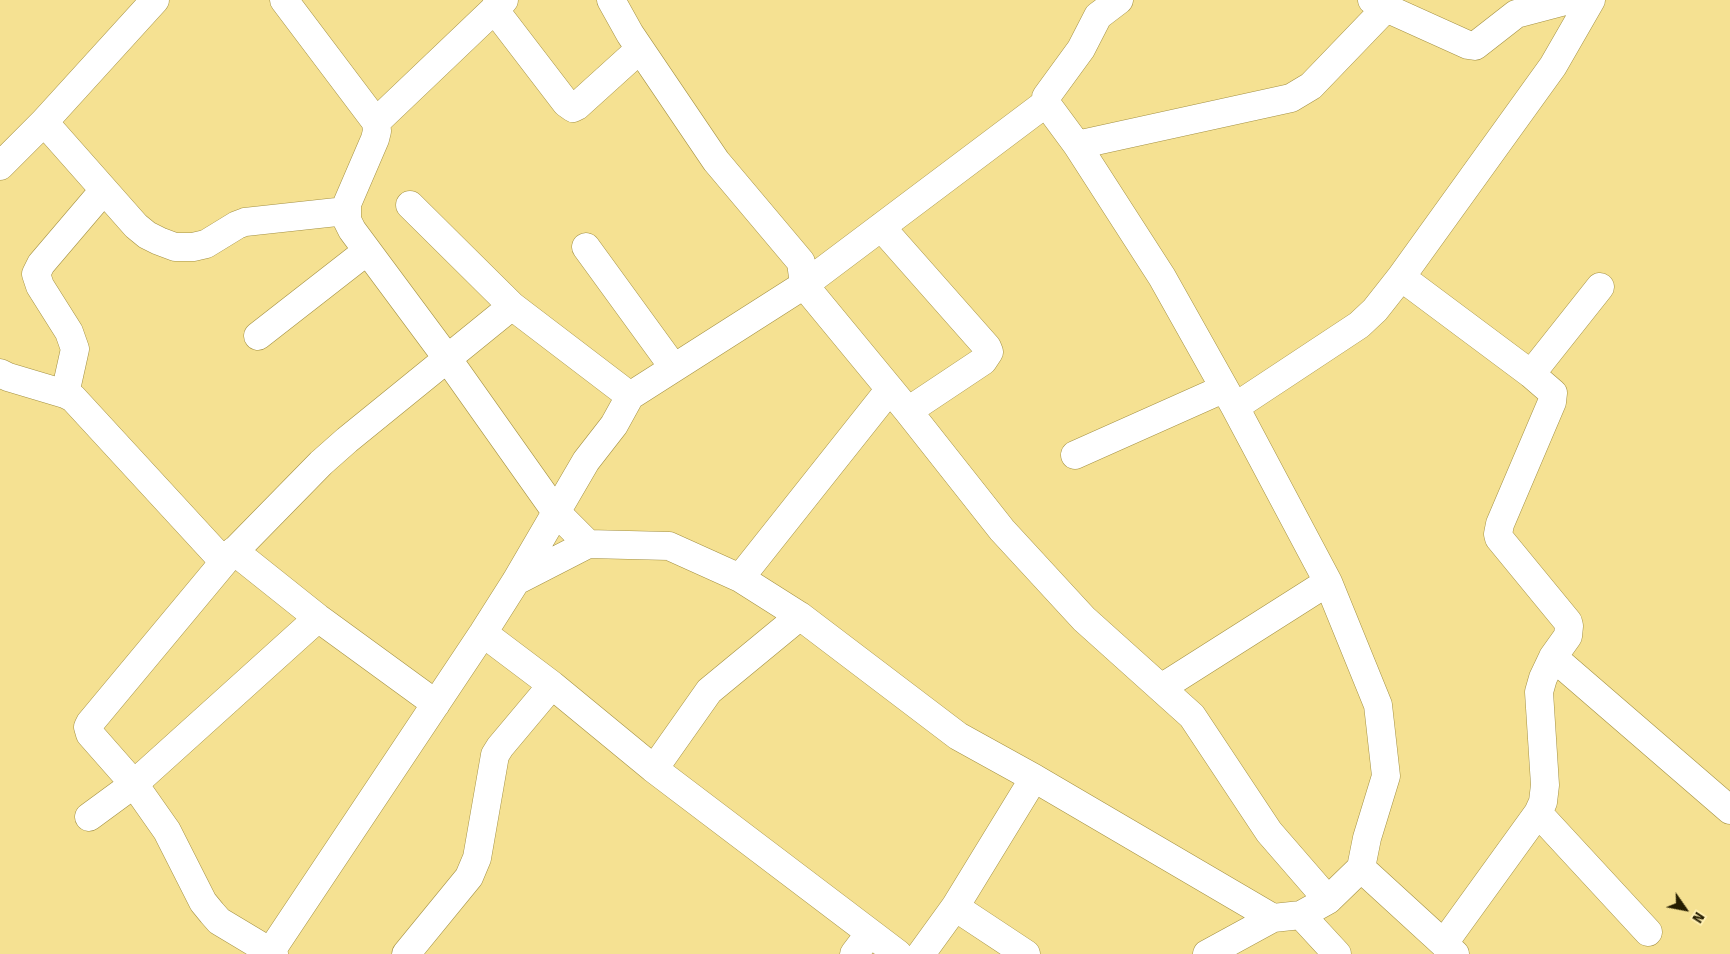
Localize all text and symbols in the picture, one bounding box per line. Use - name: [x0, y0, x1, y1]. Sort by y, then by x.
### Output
- north arrow: [1660, 884, 1710, 934]
- text: N: [1688, 909, 1708, 926]

